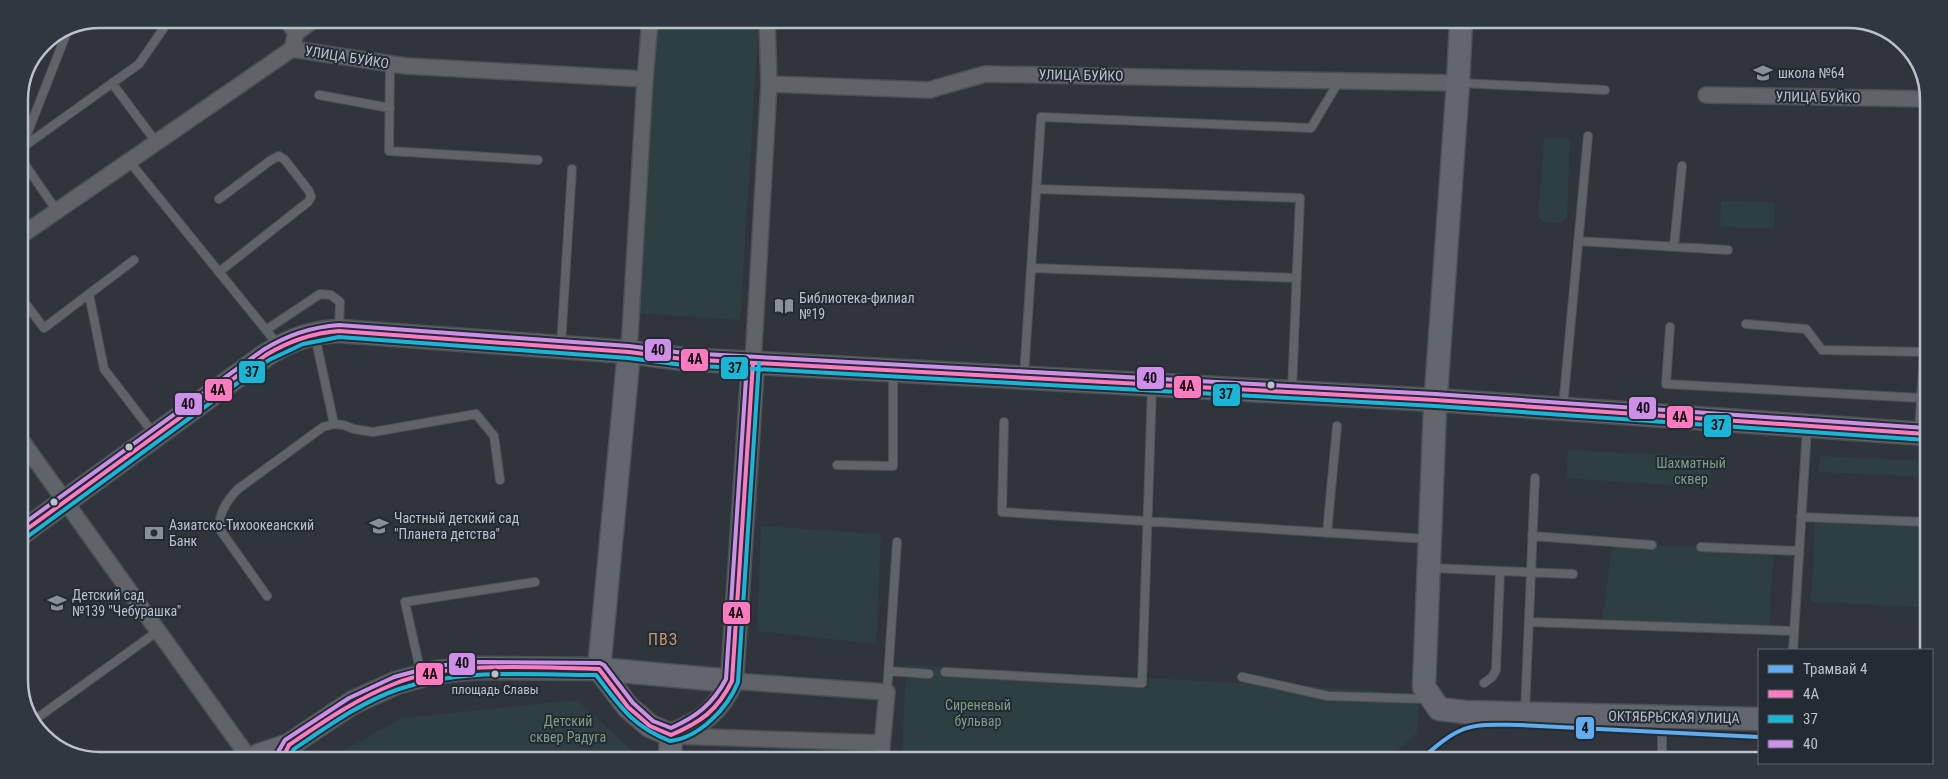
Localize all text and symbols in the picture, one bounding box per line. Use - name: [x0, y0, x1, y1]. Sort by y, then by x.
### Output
- street label: УЛИЦА БУЙКО: [304, 42, 390, 72]
- school or university icon: школа №64: [1752, 62, 1774, 84]
- place label: школа №64: [1778, 65, 1845, 81]
- street label: УЛИЦА БУЙКО: [1038, 66, 1124, 84]
- street label: УЛИЦА БУЙКО: [1775, 88, 1861, 106]
- place label: Библиотека-филиал №19: [799, 290, 915, 322]
- library icon: Библиотека-филиал №19: [773, 295, 795, 317]
- line badge: 40: [644, 338, 672, 362]
- text: 40: [651, 342, 665, 358]
- line badge: 4А: [680, 348, 709, 372]
- text: 4А: [687, 351, 703, 367]
- line badge: 37: [720, 356, 749, 380]
- line badge: 37: [238, 360, 266, 384]
- text: 37: [728, 360, 742, 376]
- text: 37: [245, 364, 259, 380]
- line badge: 40: [1136, 366, 1165, 390]
- text: 40: [1143, 370, 1157, 386]
- line badge: 4А: [1173, 375, 1202, 399]
- line badge: 4А: [204, 378, 233, 402]
- text: 4А: [1179, 378, 1195, 394]
- unlabelled marker: [1266, 380, 1276, 390]
- text: 4А: [210, 382, 226, 398]
- line badge: 37: [1212, 383, 1241, 407]
- text: 37: [1219, 386, 1233, 402]
- line badge: 40: [174, 392, 203, 416]
- text: 40: [181, 396, 195, 412]
- line badge: 40: [1628, 396, 1657, 420]
- text: 40: [1636, 400, 1650, 416]
- line badge: 4А: [1666, 405, 1694, 429]
- text: 4А: [1672, 409, 1688, 425]
- line badge: 37: [1703, 414, 1732, 438]
- text: 37: [1711, 417, 1725, 433]
- unlabelled marker: [124, 442, 134, 452]
- park label: Шахматный сквер: [1656, 455, 1726, 487]
- unlabelled marker: [49, 497, 59, 507]
- place label: Частный детский сад "Планета детства": [394, 510, 520, 542]
- school or university icon: Частный детский сад "Планета детства": [368, 515, 390, 537]
- place label: Азиатско-Тихоокеанский Банк: [169, 517, 314, 549]
- bank icon: Азиатско-Тихоокеанский Банк: [143, 522, 165, 544]
- place label: Детский сад №139 "Чебурашка": [72, 587, 181, 619]
- school or university icon: Детский сад №139 "Чебурашка": [46, 592, 68, 614]
- line badge: 4А: [722, 601, 751, 625]
- text: 4А: [728, 605, 744, 621]
- district label: ПВЗ: [648, 630, 678, 649]
- legend: [1758, 649, 1933, 764]
- line badge: 40: [448, 652, 476, 676]
- text: 40: [455, 655, 469, 671]
- text: Трамвай 4: [1803, 660, 1868, 678]
- line badge: 4А: [415, 662, 444, 686]
- text: 4А: [422, 666, 438, 682]
- marker: площадь Славы: [490, 669, 500, 679]
- place label: площадь Славы: [451, 682, 539, 697]
- text: 4А: [1803, 685, 1819, 703]
- park label: Сиреневый бульвар: [945, 697, 1011, 729]
- street label: ОКТЯБРЬСКАЯ УЛИЦА: [1608, 708, 1740, 726]
- text: 37: [1803, 710, 1818, 728]
- park label: Детский сквер Радуга: [530, 713, 606, 745]
- line badge: 4: [1575, 716, 1595, 740]
- text: 4: [1581, 720, 1589, 736]
- text: 40: [1803, 735, 1818, 753]

